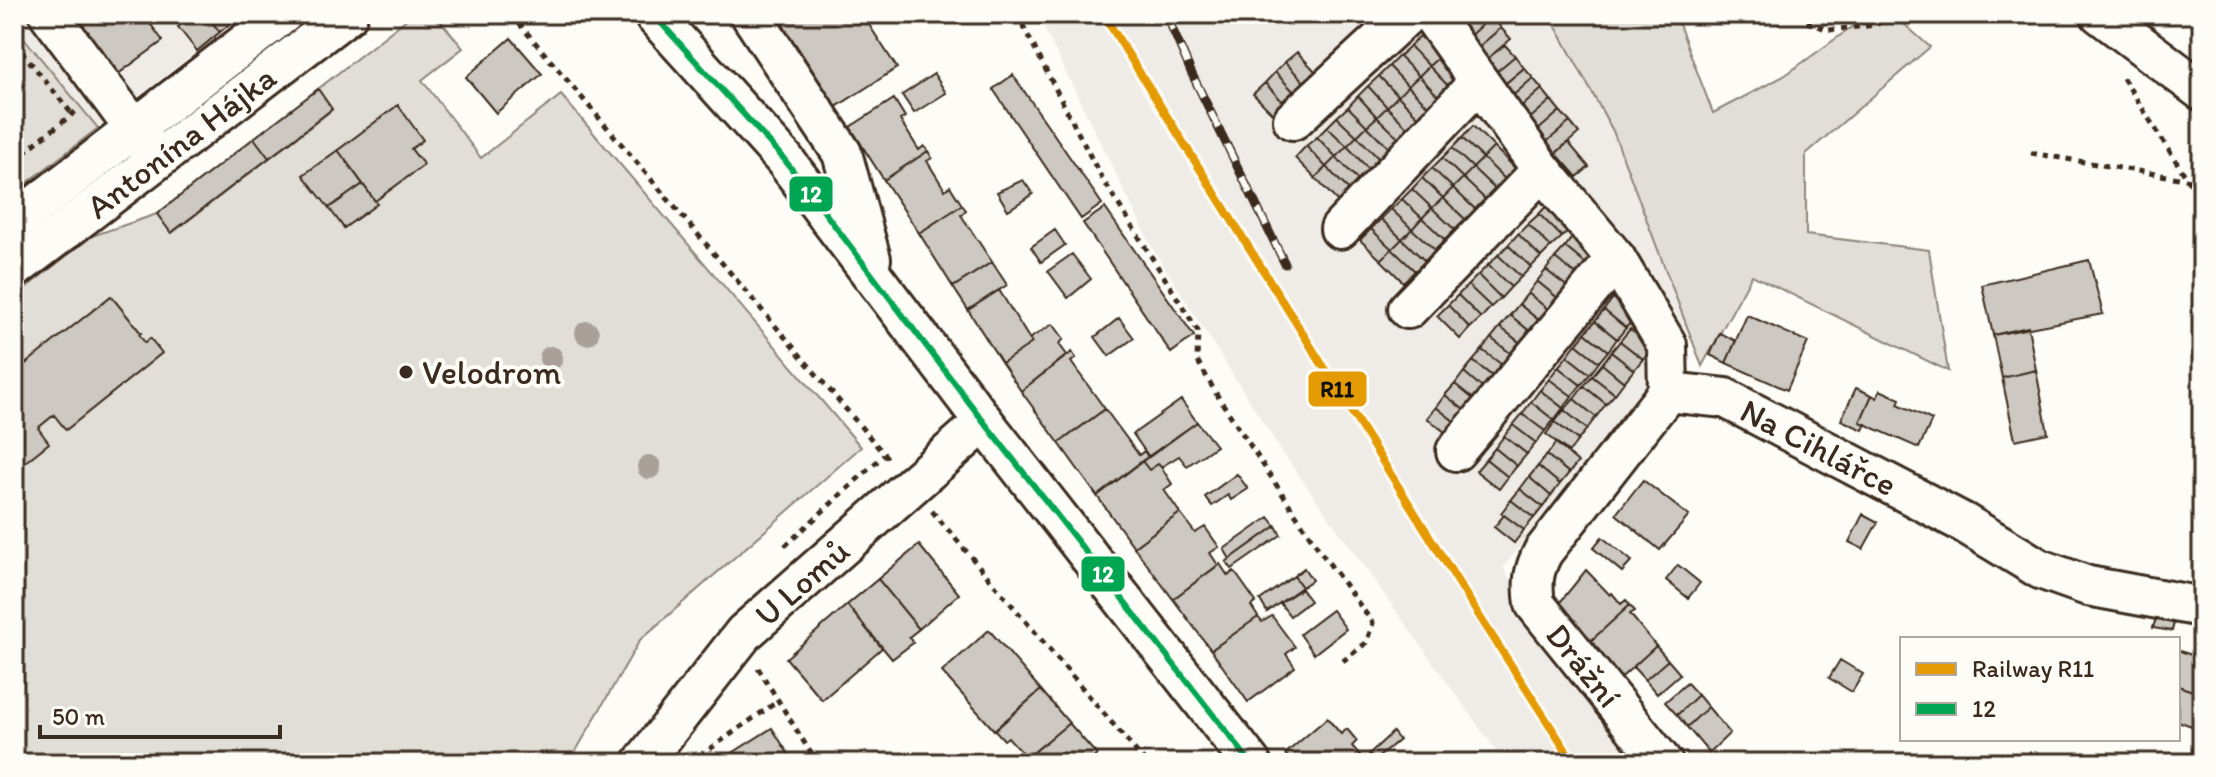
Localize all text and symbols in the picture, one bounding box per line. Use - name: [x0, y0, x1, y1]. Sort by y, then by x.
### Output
- street label: Antonína Hájka: [78, 56, 284, 227]
- line badge: 12: [788, 175, 834, 213]
- text: 12: [800, 181, 822, 208]
- place label: Velodrom: [422, 352, 561, 393]
- marker: Velodrom: [397, 363, 415, 381]
- line badge: R11: [1307, 370, 1368, 408]
- text: R11: [1320, 376, 1355, 403]
- street label: Na Cihlářce: [1734, 390, 1904, 505]
- street label: U Lomů: [746, 530, 858, 635]
- line badge: 12: [1080, 555, 1126, 593]
- text: 12: [1092, 561, 1114, 588]
- street label: Drážní: [1537, 615, 1630, 716]
- legend: [1900, 637, 2180, 741]
- text: Railway R11: [1972, 654, 2094, 683]
- scale bar: [40, 689, 280, 739]
- text: 12: [1972, 694, 1996, 723]
- text: 50 m: [52, 702, 105, 731]

